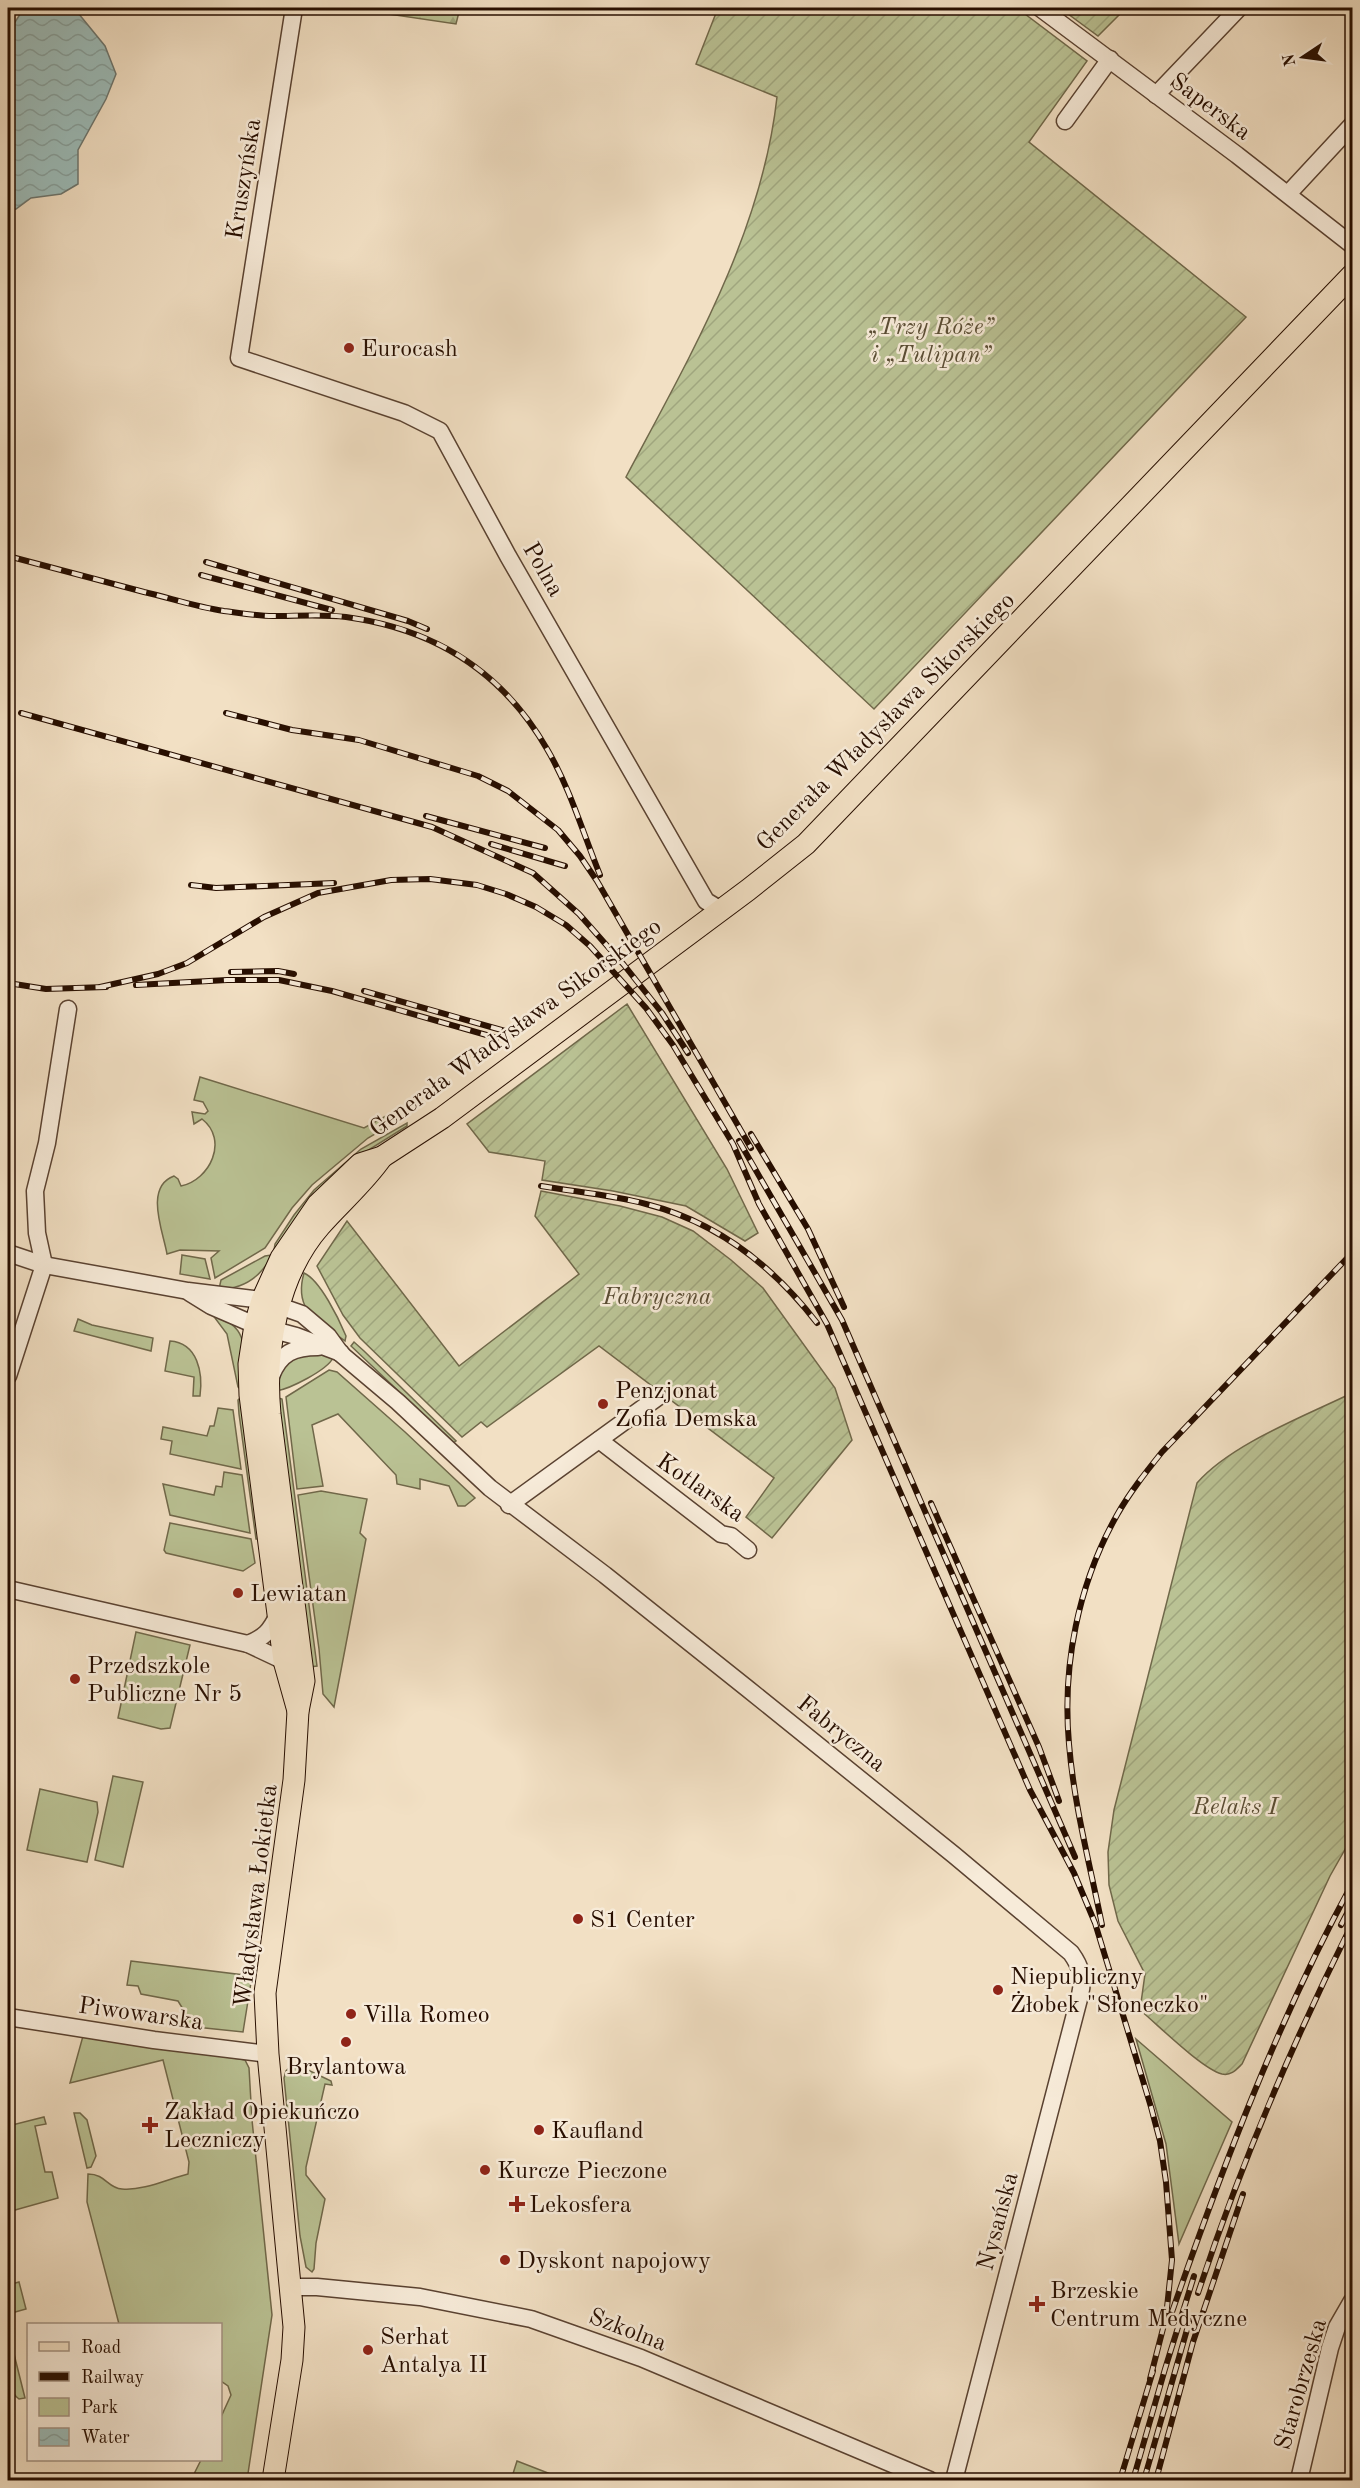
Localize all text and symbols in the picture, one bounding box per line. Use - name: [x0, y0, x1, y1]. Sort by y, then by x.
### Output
- north arrow: [1273, 27, 1333, 87]
- text: N: [1281, 51, 1300, 68]
- street label: Saperska: [1165, 69, 1255, 146]
- street label: Kruszyńska: [224, 117, 266, 242]
- park label: „Trzy Róże” i „Tulipan”: [868, 316, 996, 368]
- place label: Eurocash: [361, 338, 458, 362]
- marker: Eurocash: [342, 341, 356, 355]
- street label: Polna: [517, 539, 567, 601]
- street label: Generała Władysława Sikorskiego: [753, 589, 1020, 856]
- street label: Generała Władysława Sikorskiego: [366, 915, 667, 1142]
- park label: Fabryczna: [601, 1286, 712, 1310]
- place label: Penzjonat Zofia Demska: [615, 1380, 758, 1432]
- marker: Penzjonat Zofia Demska: [596, 1397, 610, 1411]
- street label: Kotlarska: [651, 1450, 748, 1528]
- place label: Lewiatan: [250, 1583, 347, 1607]
- marker: Lewiatan: [231, 1586, 245, 1600]
- place label: Przedszkole Publiczne Nr 5: [87, 1655, 242, 1707]
- marker: Przedszkole Publiczne Nr 5: [68, 1672, 82, 1686]
- street label: Fabryczna: [792, 1692, 890, 1777]
- street label: Władysława Łokietka: [231, 1783, 283, 2010]
- park label: Relaks I: [1191, 1796, 1280, 1820]
- place label: S1 Center: [590, 1909, 695, 1933]
- marker: S1 Center: [571, 1912, 585, 1926]
- place label: Niepubliczny Żłobek "Słoneczko": [1010, 1966, 1208, 2018]
- marker: Niepubliczny Żłobek "Słoneczko": [991, 1983, 1005, 1997]
- street label: Piwowarska: [77, 1994, 205, 2036]
- place label: Villa Romeo: [363, 2004, 490, 2028]
- marker: Villa Romeo: [344, 2007, 358, 2021]
- marker: Brylantowa: [339, 2035, 353, 2049]
- place label: Brylantowa: [286, 2056, 406, 2080]
- place label: Zakład Opiekuńczo Leczniczy: [164, 2101, 360, 2153]
- marker: Zakład Opiekuńczo Leczniczy: [141, 2116, 159, 2134]
- place label: Kaufland: [551, 2120, 644, 2144]
- marker: Kaufland: [532, 2123, 546, 2137]
- place label: Kurcze Pieczone: [497, 2160, 667, 2184]
- marker: Kurcze Pieczone: [478, 2163, 492, 2177]
- street label: Nysańska: [974, 2169, 1024, 2273]
- place label: Lekosfera: [529, 2194, 632, 2218]
- marker: Lekosfera: [510, 2197, 524, 2211]
- place label: Dyskont napojowy: [517, 2250, 711, 2274]
- marker: Dyskont napojowy: [498, 2253, 512, 2267]
- place label: Brzeskie Centrum Medyczne: [1050, 2280, 1247, 2332]
- marker: Brzeskie Centrum Medyczne: [1028, 2295, 1046, 2313]
- street label: Szkolna: [585, 2305, 670, 2357]
- street label: Starobrzeska: [1272, 2316, 1332, 2453]
- legend: [27, 2323, 222, 2461]
- place label: Serhat Antalya II: [380, 2326, 487, 2378]
- text: Road: [81, 2339, 121, 2357]
- marker: Serhat Antalya II: [361, 2343, 375, 2357]
- text: Railway: [81, 2369, 144, 2387]
- text: Park: [81, 2399, 118, 2417]
- text: Water: [81, 2429, 130, 2447]

